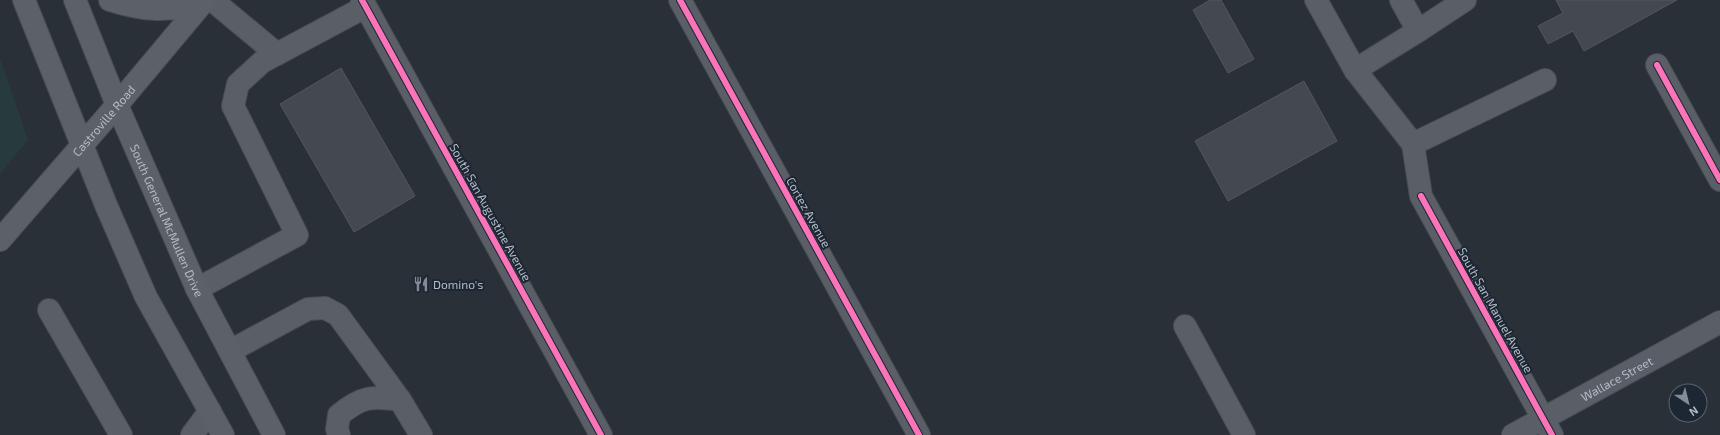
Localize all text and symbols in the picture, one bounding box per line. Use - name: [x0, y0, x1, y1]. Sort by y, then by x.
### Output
- street label: Castroville Road: [69, 82, 138, 159]
- street label: South San Augustine Avenue: [447, 141, 535, 283]
- street label: South General McMullen Drive: [128, 142, 207, 299]
- street label: Cortez Avenue: [784, 174, 834, 250]
- street label: South San Manuel Avenue: [1456, 245, 1536, 375]
- restaurant icon: Domino's: [412, 275, 430, 293]
- place label: Domino's: [433, 277, 483, 291]
- street label: Wallace Street: [1578, 353, 1655, 404]
- north arrow: [1668, 383, 1708, 423]
- text: N: [1687, 404, 1701, 419]

